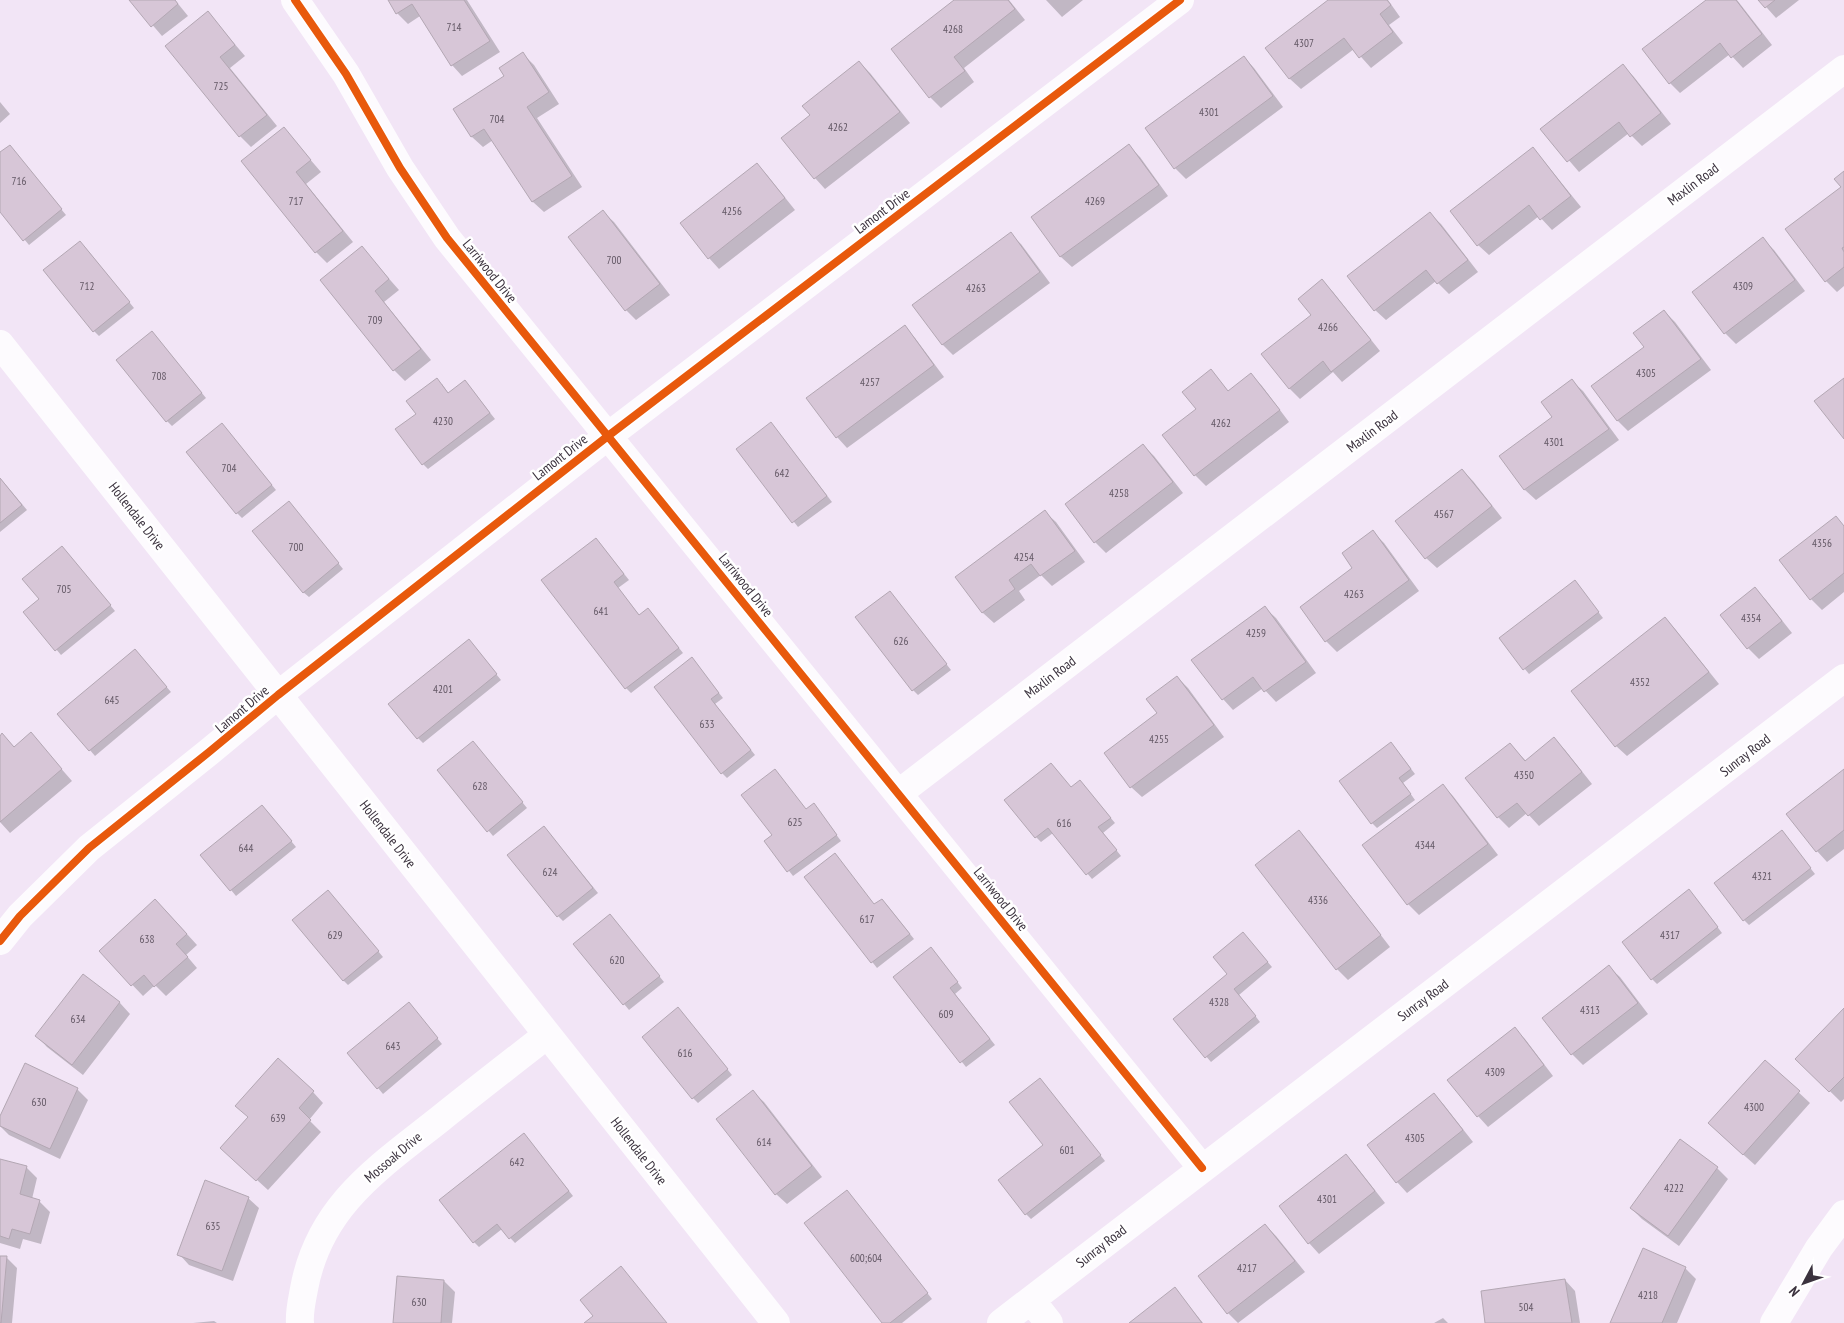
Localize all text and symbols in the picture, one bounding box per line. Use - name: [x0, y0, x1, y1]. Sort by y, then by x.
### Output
- house number: 714: [447, 20, 461, 34]
- house number: 4268: [943, 22, 963, 36]
- house number: 4307: [1294, 36, 1314, 50]
- house number: 725: [214, 79, 228, 93]
- house number: 4301: [1199, 105, 1219, 119]
- house number: 704: [490, 112, 504, 126]
- house number: 4262: [828, 120, 848, 134]
- street label: Maxlin Road: [1664, 159, 1722, 209]
- house number: 716: [12, 174, 26, 188]
- street label: Lamont Drive: [851, 184, 913, 238]
- house number: 717: [289, 194, 303, 208]
- house number: 4269: [1085, 194, 1105, 208]
- house number: 4256: [722, 204, 742, 218]
- street label: Larriwood Drive: [459, 236, 521, 307]
- house number: 700: [607, 253, 621, 267]
- house number: 712: [80, 279, 94, 293]
- house number: 4309: [1733, 279, 1753, 293]
- house number: 4263: [966, 281, 986, 295]
- house number: 709: [368, 313, 382, 327]
- house number: 4266: [1318, 320, 1338, 334]
- house number: 4305: [1636, 366, 1656, 380]
- house number: 708: [152, 369, 166, 383]
- house number: 4257: [860, 375, 880, 389]
- street label: Maxlin Road: [1343, 406, 1401, 456]
- house number: 4230: [433, 414, 453, 428]
- house number: 4262: [1211, 416, 1231, 430]
- street label: Lamont Drive: [529, 430, 591, 484]
- house number: 4301: [1544, 435, 1564, 449]
- house number: 704: [222, 461, 236, 475]
- house number: 642: [775, 466, 789, 480]
- street label: Hollendale Drive: [105, 478, 169, 554]
- house number: 4258: [1109, 486, 1129, 500]
- house number: 4567: [1434, 507, 1454, 521]
- house number: 4356: [1812, 536, 1832, 550]
- house number: 700: [289, 540, 303, 554]
- street label: Larriwood Drive: [715, 550, 777, 621]
- house number: 4254: [1014, 550, 1034, 564]
- house number: 705: [57, 582, 71, 596]
- house number: 4263: [1344, 587, 1364, 601]
- house number: 641: [594, 604, 608, 618]
- house number: 4354: [1741, 611, 1761, 625]
- house number: 4259: [1246, 626, 1266, 640]
- house number: 626: [894, 634, 908, 648]
- street label: Maxlin Road: [1021, 652, 1079, 702]
- house number: 4352: [1630, 675, 1650, 689]
- street label: Lamont Drive: [211, 681, 273, 737]
- house number: 4201: [433, 682, 453, 696]
- house number: 645: [105, 693, 119, 707]
- house number: 633: [700, 717, 714, 731]
- street label: Sunray Road: [1716, 730, 1774, 780]
- house number: 4255: [1149, 732, 1169, 746]
- house number: 4350: [1514, 768, 1534, 782]
- house number: 628: [473, 779, 487, 793]
- street label: Hollendale Drive: [356, 796, 420, 872]
- house number: 625: [788, 815, 802, 829]
- house number: 616: [1057, 816, 1071, 830]
- house number: 4344: [1415, 838, 1435, 852]
- house number: 644: [239, 841, 253, 855]
- street label: Larriwood Drive: [970, 864, 1032, 935]
- house number: 624: [543, 865, 557, 879]
- house number: 4321: [1752, 869, 1772, 883]
- house number: 4336: [1308, 893, 1328, 907]
- house number: 617: [860, 912, 874, 926]
- house number: 629: [328, 928, 342, 942]
- house number: 4317: [1660, 928, 1680, 942]
- house number: 638: [140, 932, 154, 946]
- house number: 620: [610, 953, 624, 967]
- street label: Sunray Road: [1394, 975, 1452, 1025]
- house number: 4328: [1209, 995, 1229, 1009]
- house number: 4313: [1580, 1003, 1600, 1017]
- house number: 609: [939, 1007, 953, 1021]
- house number: 634: [71, 1012, 85, 1026]
- house number: 643: [386, 1039, 400, 1053]
- house number: 616: [678, 1046, 692, 1060]
- house number: 4309: [1485, 1065, 1505, 1079]
- house number: 630: [32, 1095, 46, 1109]
- house number: 4300: [1744, 1100, 1764, 1114]
- house number: 639: [271, 1111, 285, 1125]
- street label: Hollendale Drive: [607, 1113, 671, 1189]
- street label: Mossoak Drive: [361, 1128, 426, 1186]
- house number: 4305: [1405, 1131, 1425, 1145]
- house number: 614: [757, 1135, 771, 1149]
- house number: 601: [1060, 1143, 1074, 1157]
- house number: 642: [510, 1155, 524, 1169]
- house number: 4222: [1664, 1181, 1684, 1195]
- house number: 4301: [1317, 1192, 1337, 1206]
- house number: 635: [206, 1219, 220, 1233]
- street label: Sunray Road: [1072, 1221, 1130, 1271]
- house number: 600;604: [850, 1251, 882, 1265]
- north arrow: [1779, 1258, 1829, 1308]
- house number: 4217: [1237, 1261, 1257, 1275]
- text: N: [1785, 1283, 1803, 1300]
- house number: 4218: [1638, 1288, 1658, 1302]
- house number: 630: [412, 1295, 426, 1309]
- house number: 504: [1519, 1300, 1533, 1314]

